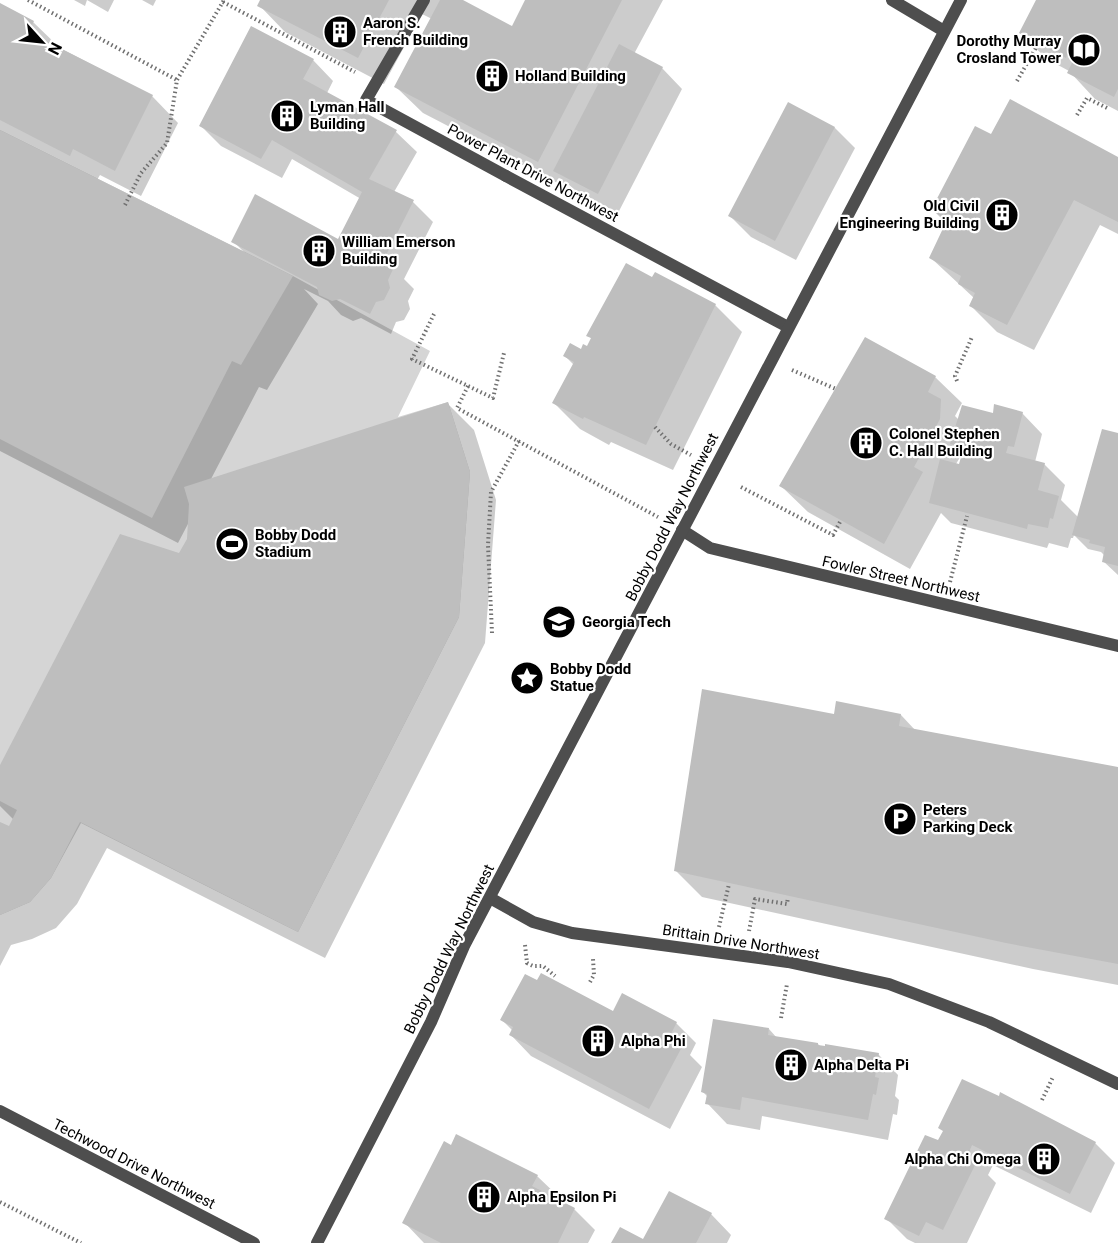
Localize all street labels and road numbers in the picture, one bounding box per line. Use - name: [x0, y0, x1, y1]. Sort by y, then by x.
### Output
- street label: Power Plant Drive Northwest: [444, 120, 622, 226]
- street label: Bobby Dodd Way Northwest: [622, 430, 722, 604]
- street label: Fowler Street Northwest: [820, 552, 982, 606]
- street label: Bobby Dodd Way Northwest: [400, 861, 498, 1037]
- street label: Brittain Drive Northwest: [661, 921, 821, 963]
- street label: Techwood Drive Northwest: [50, 1115, 218, 1213]

